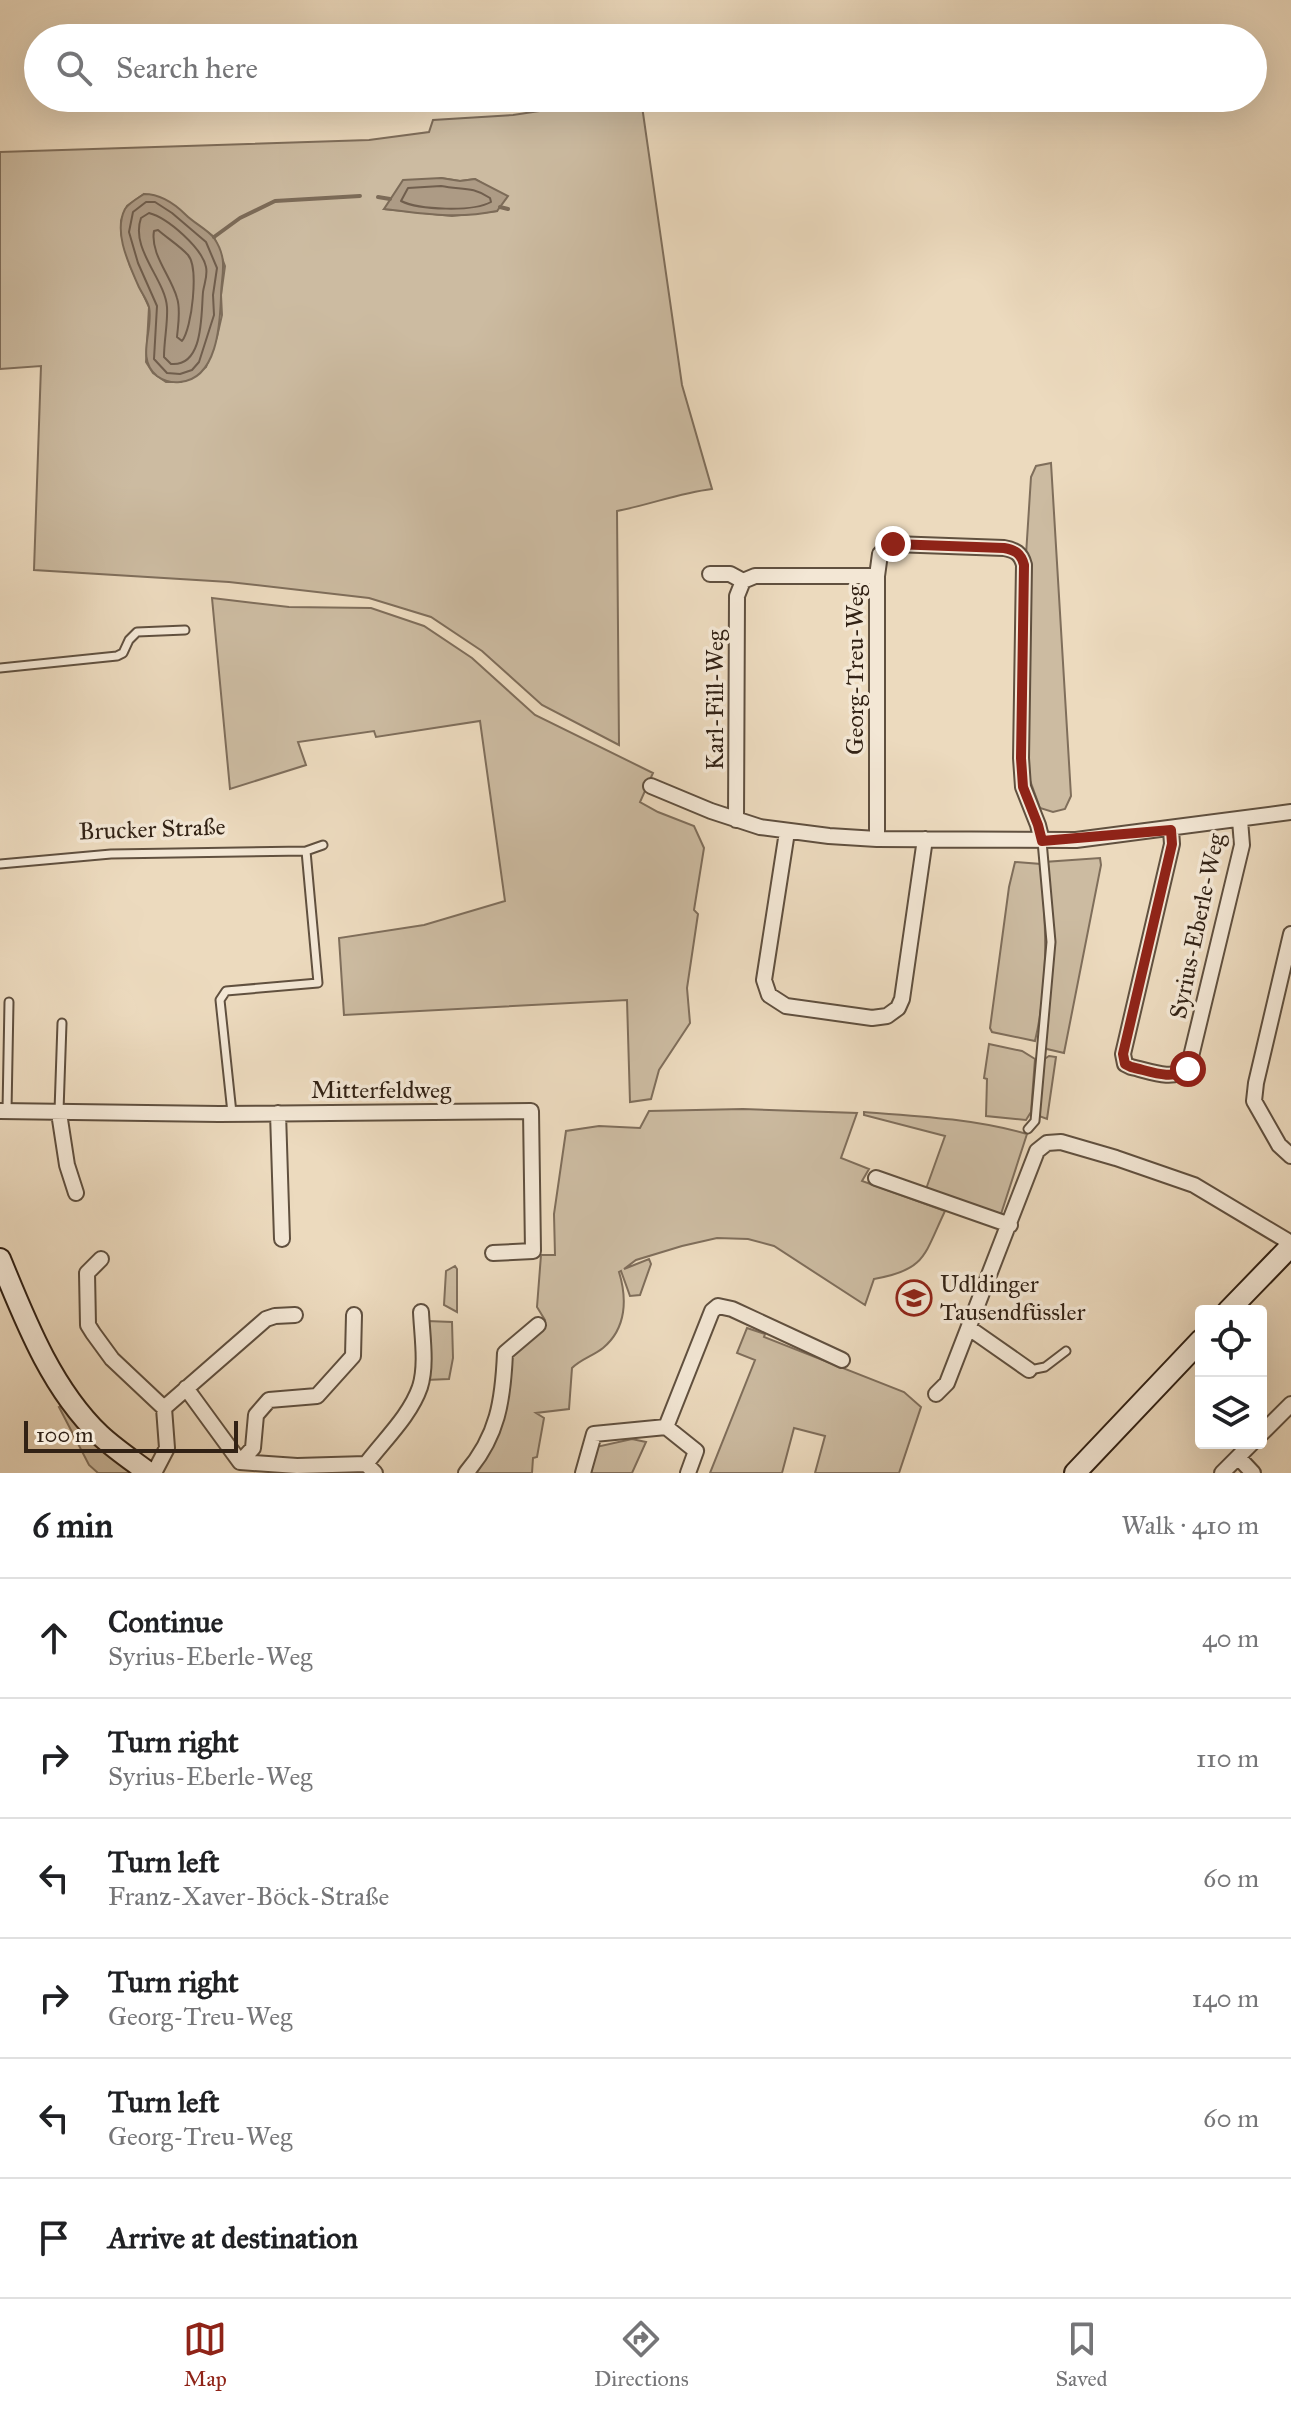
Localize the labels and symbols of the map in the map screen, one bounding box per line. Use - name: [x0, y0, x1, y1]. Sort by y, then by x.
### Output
- route end: [875, 526, 911, 562]
- street label: Georg-Treu-Weg: [840, 584, 870, 755]
- street label: Karl-Fill-Weg: [700, 629, 730, 770]
- street label: Brucker Straße: [78, 811, 226, 847]
- street label: Syrius-Eberle-Weg: [1163, 830, 1231, 1021]
- route start: [1170, 1051, 1206, 1087]
- street label: Mitterfeldweg: [311, 1075, 452, 1105]
- place label: Udldinger Tausendfüssler: [940, 1269, 1086, 1327]
- school or university icon: Udldinger Tausendfüssler: [895, 1279, 933, 1317]
- scale bar: [24, 1417, 238, 1453]

